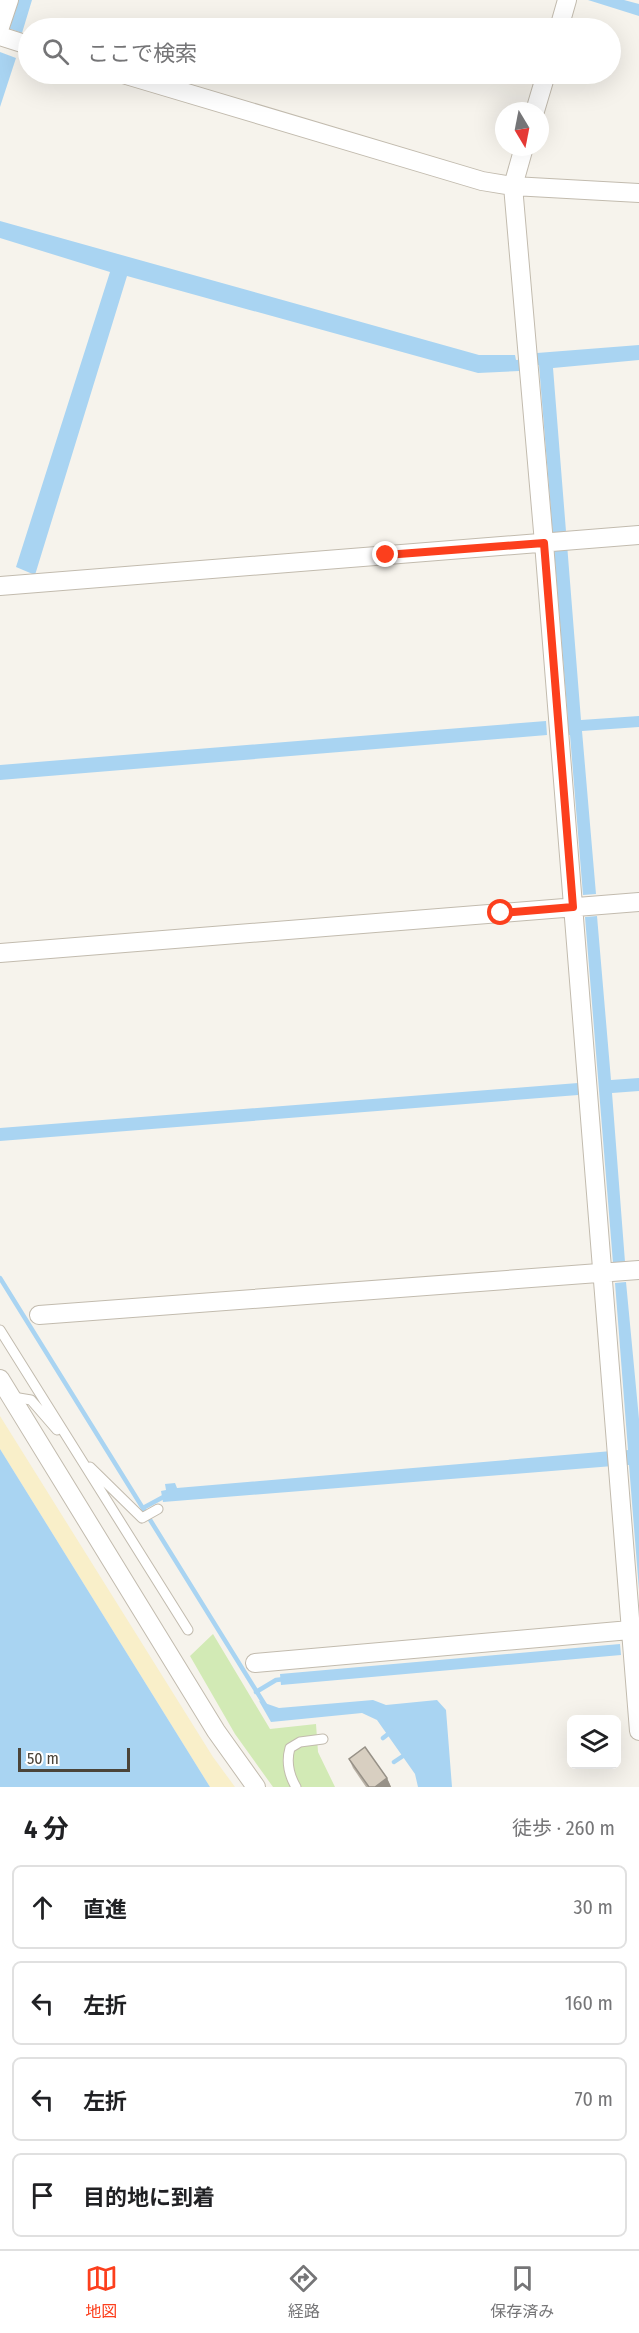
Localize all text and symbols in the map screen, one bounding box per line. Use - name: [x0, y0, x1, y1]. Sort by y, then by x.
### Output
- search box: [18, 18, 621, 84]
- icon: search: [39, 35, 72, 68]
- text: ここで検索: [87, 40, 197, 67]
- north arrow: [495, 102, 549, 156]
- route end: [372, 541, 398, 567]
- route start: [487, 899, 513, 925]
- map controls: [567, 1715, 621, 1769]
- button: layers: [567, 1715, 621, 1769]
- scale bar: [18, 1745, 130, 1772]
- text: 50 m: [27, 1749, 59, 1768]
- text: 4 分: [24, 1814, 69, 1845]
- text: 徒歩 · 260 m: [512, 1816, 615, 1840]
- icon: ahead: [26, 1891, 59, 1924]
- text: 30 m: [573, 1895, 613, 1919]
- text: 直進: [83, 1896, 127, 1923]
- icon: left: [26, 1987, 59, 2020]
- text: 160 m: [565, 1991, 613, 2015]
- text: 左折: [83, 1992, 127, 2019]
- icon: left: [26, 2083, 59, 2116]
- text: 70 m: [575, 2087, 613, 2111]
- text: 左折: [83, 2088, 127, 2115]
- icon: arrive: [26, 2179, 59, 2212]
- text: 目的地に到着: [83, 2184, 215, 2211]
- tab: 地図: [85, 2262, 118, 2322]
- tab: 経路: [287, 2262, 320, 2322]
- tab: 保存済み: [490, 2262, 554, 2322]

